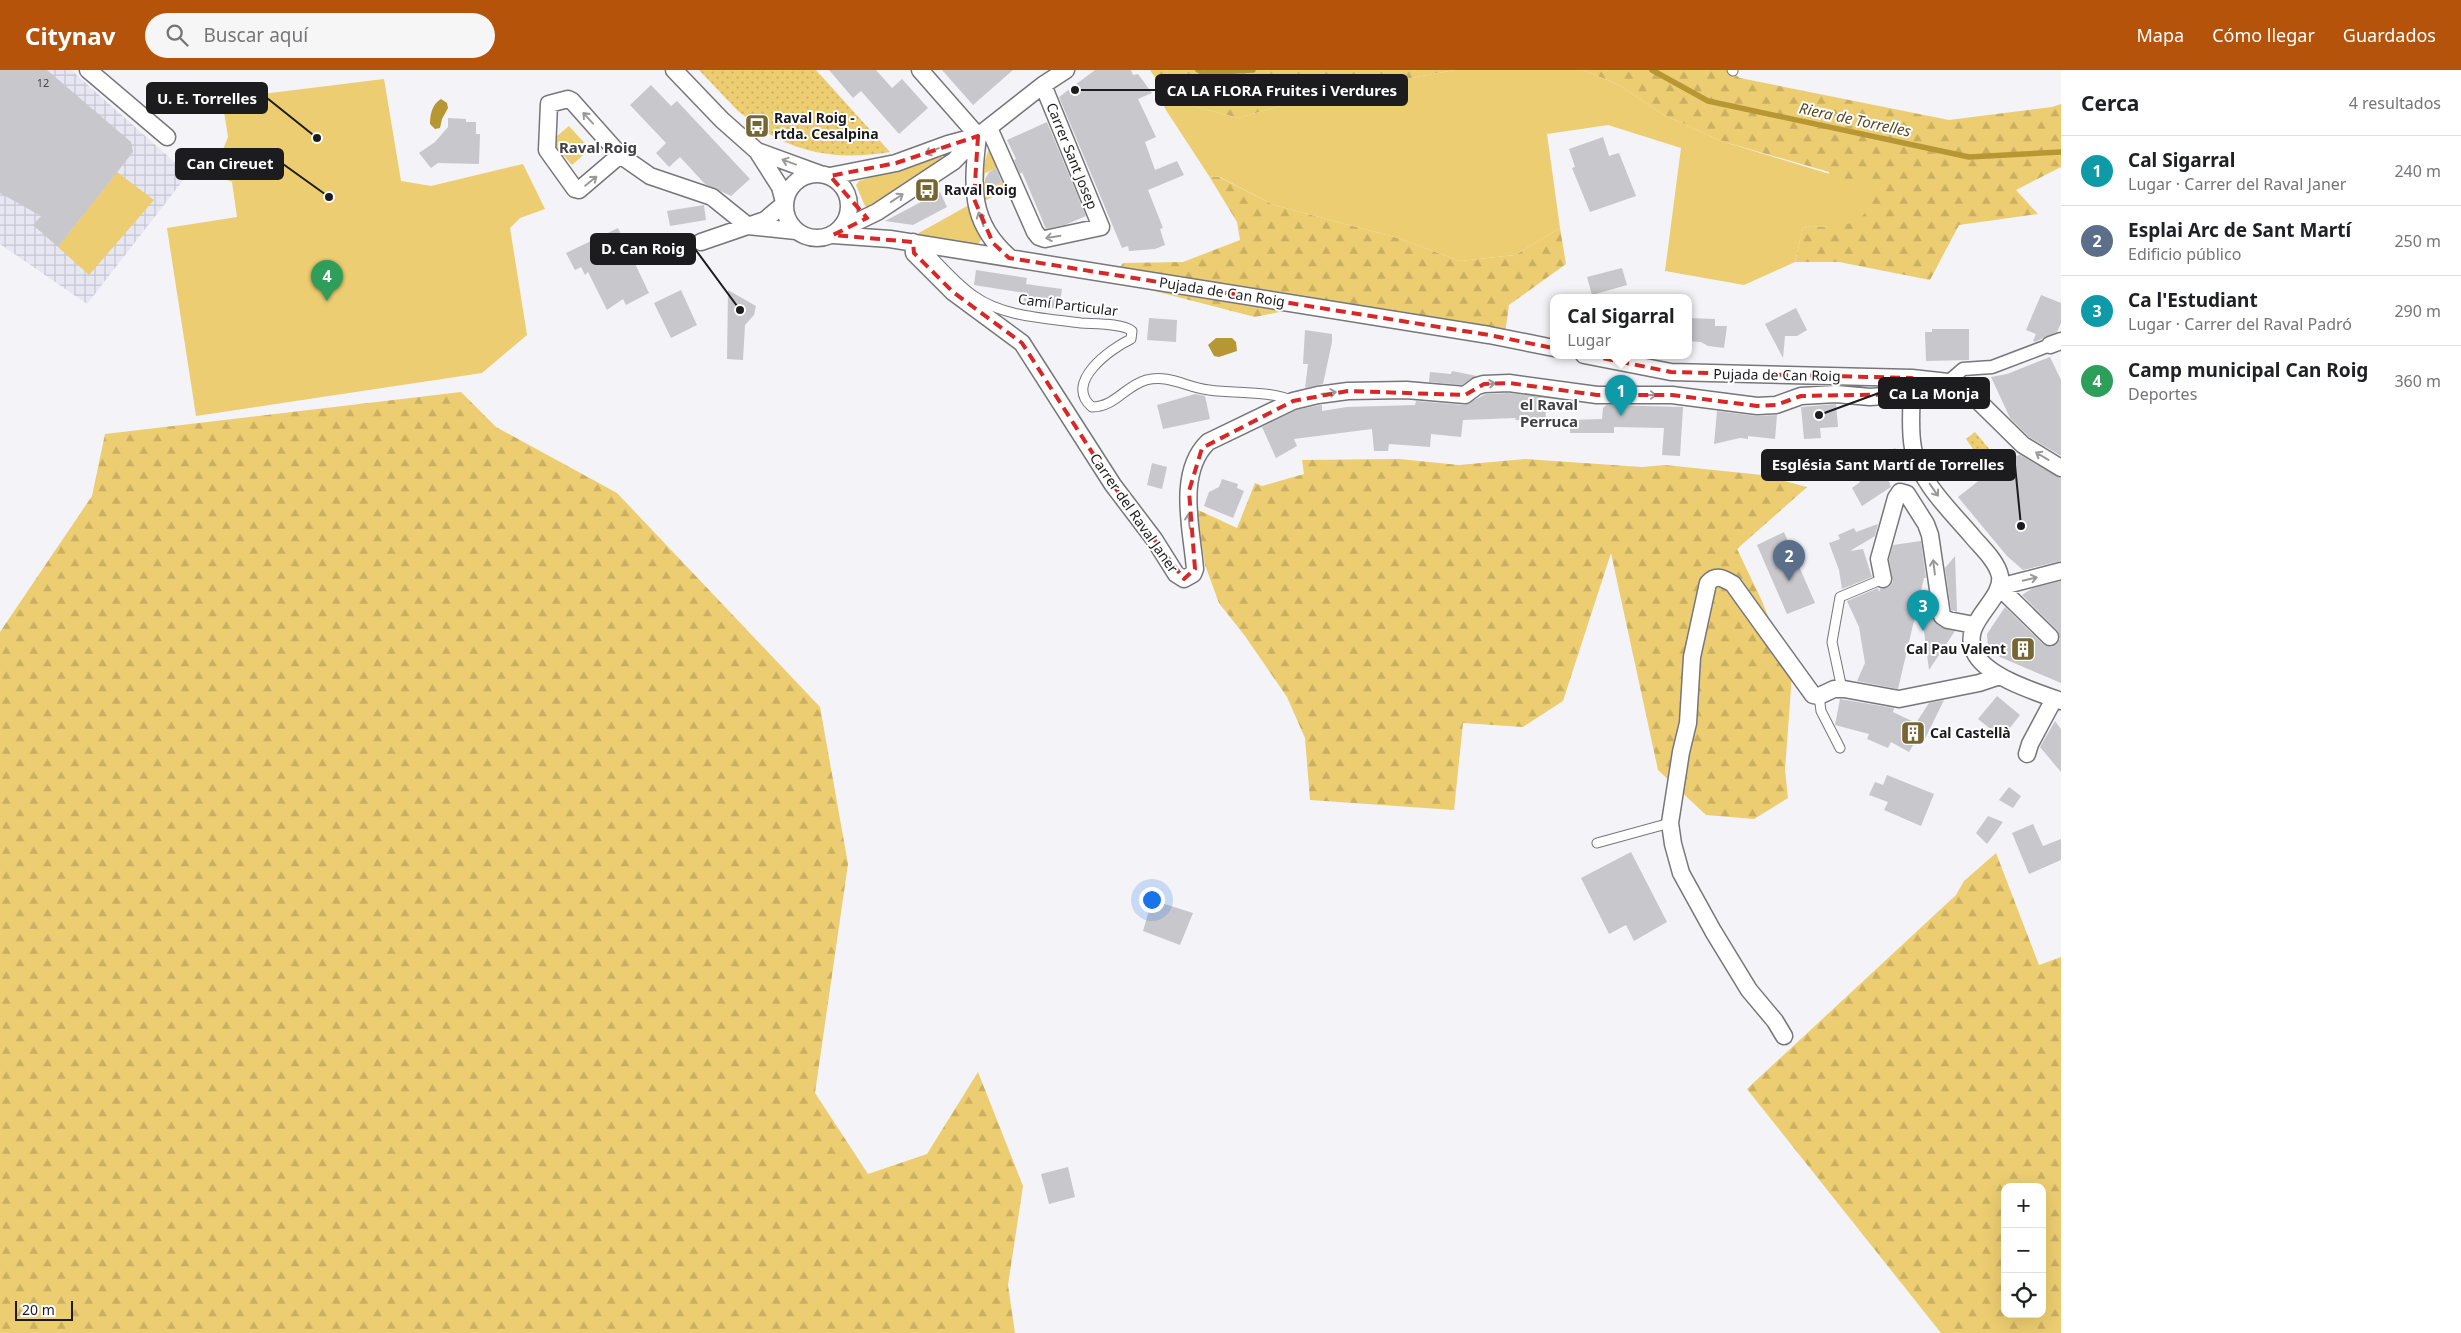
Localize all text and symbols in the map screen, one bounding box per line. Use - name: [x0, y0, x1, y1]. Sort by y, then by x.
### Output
- search box: [145, 13, 495, 58]
- text: Citynav: [25, 19, 115, 52]
- icon: search: [163, 21, 191, 49]
- text: Buscar aquí: [203, 22, 308, 48]
- text: Mapa: [2137, 23, 2184, 47]
- text: Cómo llegar: [2212, 23, 2315, 47]
- text: Guardados: [2343, 23, 2436, 47]
- house number: 12: [37, 75, 49, 90]
- callout: CA LA FLORA Fruites i Verdures: [1156, 75, 1407, 105]
- text: CA LA FLORA Fruites i Verdures: [1167, 80, 1397, 100]
- callout: U. E. Torrelles: [147, 83, 267, 113]
- text: U. E. Torrelles: [157, 88, 257, 108]
- text: Cerca: [2081, 89, 2139, 117]
- text: 4 resultados: [2349, 92, 2441, 114]
- water label: Riera de Torrelles: [1797, 97, 1913, 141]
- street label: Carrer Sant Josep: [1042, 100, 1103, 212]
- place label: Raval Roig - rtda. Cesalpina: [774, 108, 879, 143]
- one-way arrow: [582, 112, 594, 125]
- bus stop icon: Raval Roig - rtda. Cesalpina: [744, 113, 770, 139]
- district label: Raval Roig: [559, 137, 637, 157]
- one-way arrow: [924, 147, 939, 156]
- text: Cal Sigarral: [2128, 147, 2235, 173]
- callout: Can Cireuet: [176, 149, 283, 179]
- text: Can Cireuet: [187, 153, 274, 173]
- one-way arrow: [782, 157, 797, 166]
- text: 1: [2092, 160, 2102, 182]
- text: 240 m: [2394, 160, 2441, 182]
- text: Lugar · Carrer del Raval Janer: [2128, 173, 2346, 195]
- one-way arrow: [584, 175, 597, 186]
- bus stop icon: Raval Roig: [914, 177, 940, 203]
- place label: Raval Roig: [944, 180, 1017, 199]
- one-way arrow: [890, 193, 904, 203]
- one-way arrow: [976, 212, 985, 228]
- text: Esplai Arc de Sant Martí: [2128, 217, 2351, 243]
- text: 2: [2092, 230, 2102, 252]
- text: 250 m: [2394, 230, 2441, 252]
- one-way arrow: [1046, 232, 1062, 242]
- callout: D. Can Roig: [591, 234, 695, 264]
- text: D. Can Roig: [601, 238, 685, 258]
- text: Edificio público: [2128, 243, 2241, 265]
- pin: 4: [311, 260, 343, 301]
- street label: Pujada de Can Roig: [1158, 272, 1286, 311]
- text: Ca l'Estudiant: [2128, 287, 2258, 313]
- street label: Camí Particular: [1017, 289, 1119, 320]
- popup: [1550, 294, 1692, 359]
- text: 3: [2092, 300, 2102, 322]
- text: 290 m: [2394, 300, 2441, 322]
- text: Cal Sigarral: [1567, 303, 1675, 329]
- text: Lugar · Carrer del Raval Padró: [2128, 313, 2352, 335]
- text: Lugar: [1567, 329, 1611, 351]
- text: Camp municipal Can Roig: [2128, 357, 2368, 383]
- street label: Pujada de Can Roig: [1713, 364, 1841, 385]
- text: 4: [2092, 370, 2102, 392]
- text: 360 m: [2394, 370, 2441, 392]
- pin: 1: [1605, 375, 1637, 416]
- callout: Ca La Monja: [1879, 378, 1989, 408]
- one-way arrow: [1480, 379, 1496, 389]
- text: Ca La Monja: [1889, 383, 1979, 403]
- text: Deportes: [2128, 383, 2197, 405]
- one-way arrow: [1321, 388, 1337, 398]
- one-way arrow: [1641, 390, 1657, 400]
- district label: el Raval Perruca: [1520, 394, 1578, 431]
- street label: Carrer del Raval Janer: [1086, 449, 1183, 576]
- callout: Església Sant Martí de Torrelles: [1762, 450, 2015, 480]
- one-way arrow: [2035, 451, 2049, 461]
- text: Església Sant Martí de Torrelles: [1772, 454, 2004, 474]
- one-way arrow: [1929, 483, 1939, 497]
- one-way arrow: [1184, 513, 1193, 529]
- pin: 2: [1773, 540, 1805, 581]
- one-way arrow: [1929, 559, 1939, 575]
- one-way arrow: [2021, 574, 2037, 583]
- pin: 3: [1907, 590, 1939, 631]
- building icon: Cal Pau Valent: [2010, 636, 2036, 662]
- place label: Cal Pau Valent: [1906, 639, 2006, 658]
- building icon: Cal Castellà: [1900, 720, 1926, 746]
- place label: Cal Castellà: [1930, 723, 2011, 742]
- your location: [1139, 887, 1165, 913]
- map controls: [2001, 1183, 2046, 1318]
- button: +: [2001, 1183, 2046, 1228]
- button: −: [2001, 1228, 2046, 1273]
- button: locate: [2001, 1273, 2046, 1318]
- scale bar: [15, 1298, 72, 1321]
- text: 20 m: [22, 1300, 55, 1319]

